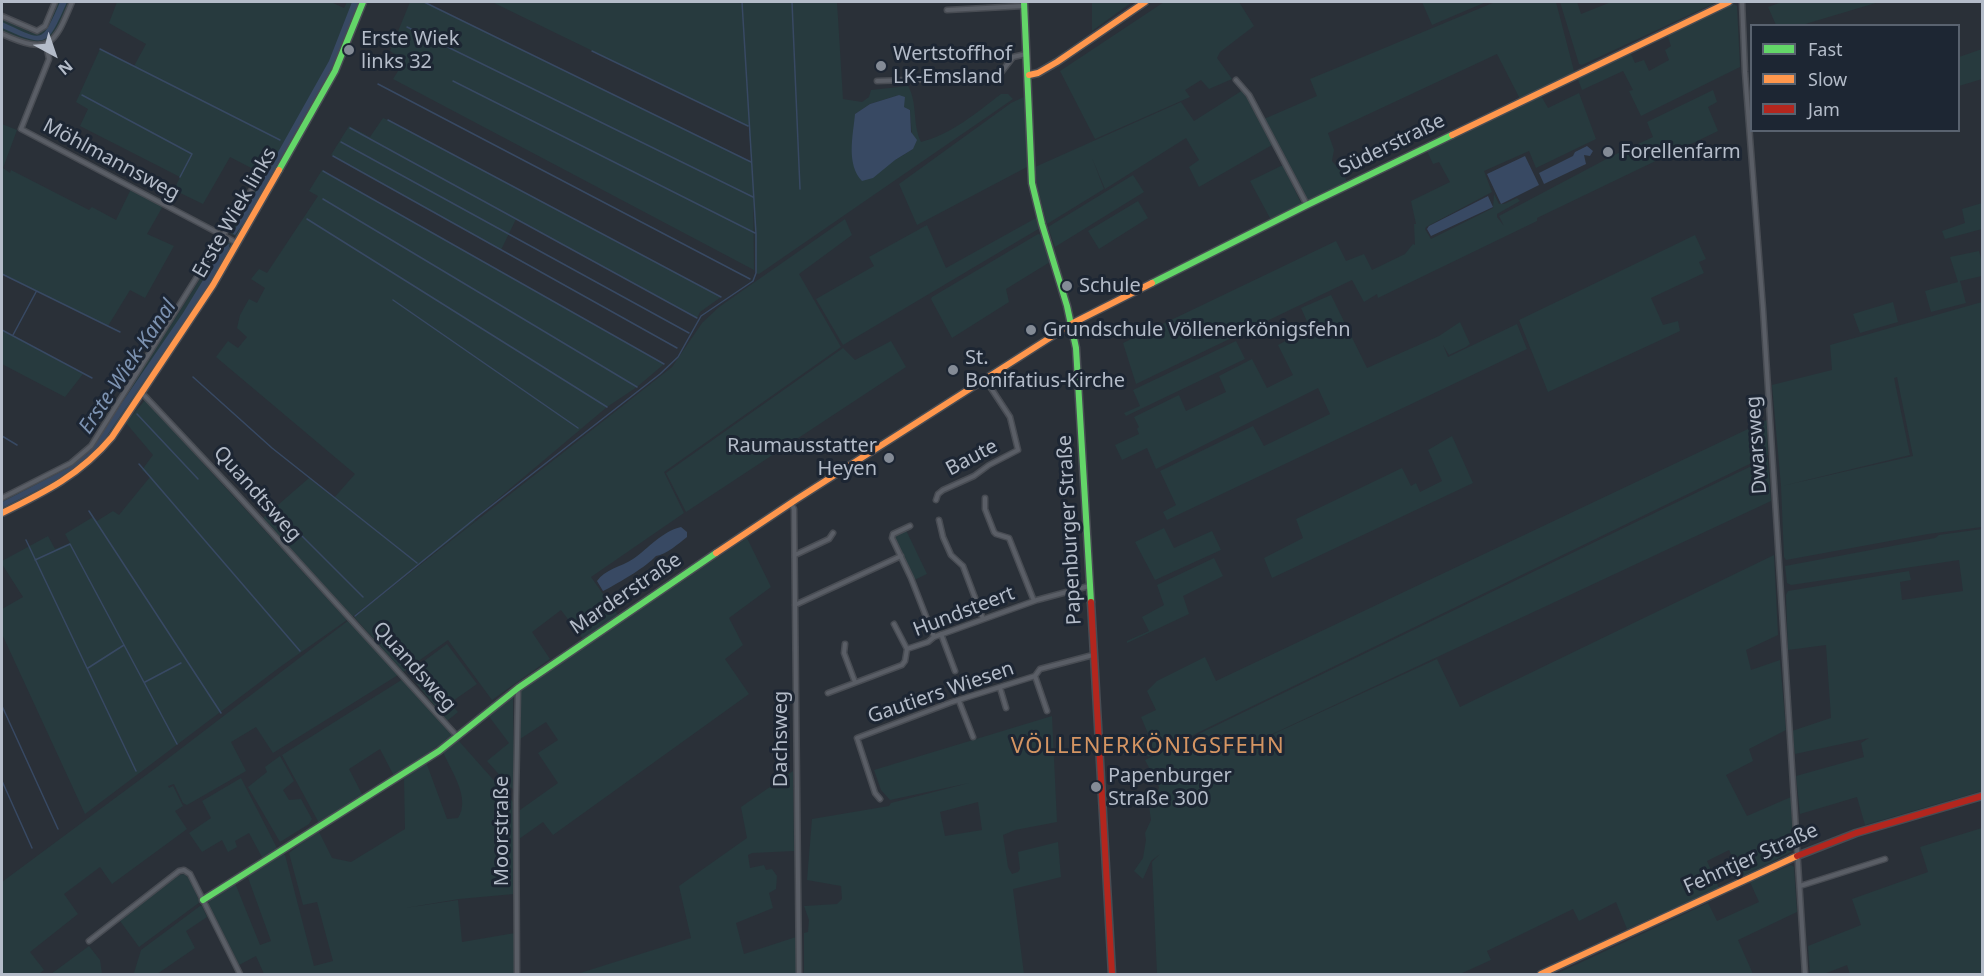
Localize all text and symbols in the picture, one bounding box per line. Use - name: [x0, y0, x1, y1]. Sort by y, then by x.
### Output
- north arrow: [24, 24, 84, 84]
- legend: [1750, 24, 1960, 132]
- place label: Erste Wiek links 32: [361, 27, 459, 74]
- text: Fast: [1808, 37, 1843, 61]
- place label: Wertstoffhof LK-Emsland: [893, 42, 1012, 89]
- marker: Erste Wiek links 32: [342, 43, 356, 57]
- text: N: [54, 55, 78, 80]
- marker: Wertstoffhof LK-Emsland: [874, 59, 888, 73]
- text: Slow: [1808, 67, 1847, 91]
- text: Jam: [1808, 97, 1840, 121]
- street label: Süderstraße: [1335, 109, 1449, 181]
- street label: Möhlmannsweg: [39, 114, 183, 206]
- place label: Forellenfarm: [1620, 140, 1741, 164]
- street label: Erste Wiek links: [188, 144, 282, 282]
- marker: Forellenfarm: [1601, 145, 1615, 159]
- place label: Schule: [1079, 274, 1141, 298]
- marker: Schule: [1060, 279, 1074, 293]
- water label: Erste-Wiek-Kanal: [74, 295, 182, 439]
- place label: Grundschule Völlenerkönigsfehn: [1043, 318, 1351, 342]
- marker: Grundschule Völlenerkönigsfehn: [1024, 323, 1038, 337]
- place label: St. Bonifatius-Kirche: [965, 346, 1125, 393]
- marker: St. Bonifatius-Kirche: [946, 363, 960, 377]
- street label: Dwarsweg: [1742, 395, 1772, 495]
- place label: Raumausstatter Heyen: [727, 434, 877, 481]
- street label: Baute: [942, 434, 1002, 482]
- street label: Papenburger Straße: [1053, 434, 1087, 626]
- street label: Quandtsweg: [208, 441, 306, 547]
- marker: Raumausstatter Heyen: [882, 451, 896, 465]
- street label: Marderstraße: [566, 548, 686, 640]
- street label: Hundsteert: [910, 582, 1018, 642]
- street label: Quandsweg: [367, 617, 461, 717]
- street label: Gautiers Wiesen: [865, 657, 1017, 729]
- street label: Dachsweg: [769, 691, 793, 787]
- district label: VÖLLENERKÖNIGSFEHN: [1011, 734, 1285, 760]
- place label: Papenburger Straße 300: [1108, 764, 1232, 811]
- street label: Moorstraße: [490, 776, 514, 886]
- marker: Papenburger Straße 300: [1089, 780, 1103, 794]
- street label: Fehntjer Straße: [1680, 819, 1822, 899]

